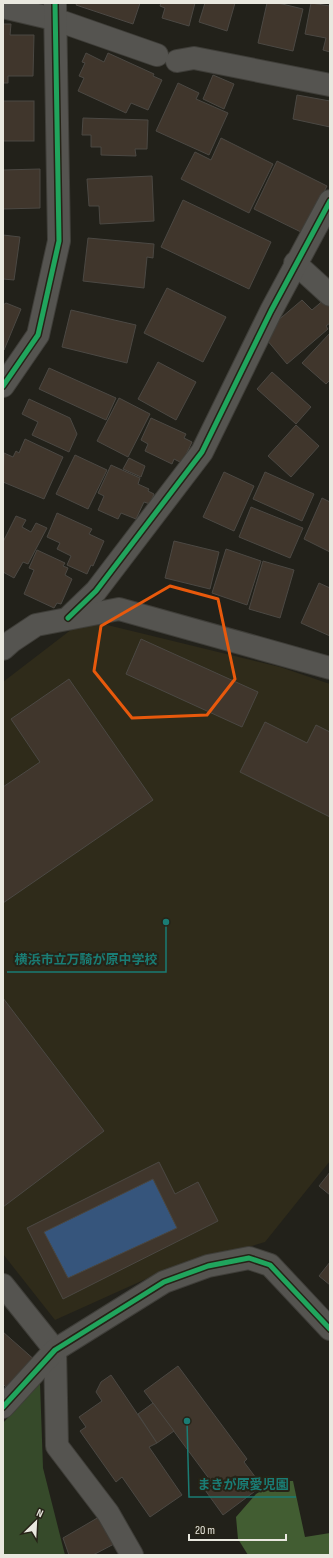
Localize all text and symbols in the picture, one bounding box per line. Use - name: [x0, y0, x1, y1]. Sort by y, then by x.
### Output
- callout: 横浜市立万騎が原中学校: [7, 947, 166, 972]
- text: 横浜市立万騎が原中学校: [14, 952, 158, 968]
- callout: まきが原愛児園: [189, 1472, 296, 1497]
- text: まきが原愛児園: [197, 1477, 289, 1493]
- north arrow: [16, 1502, 56, 1542]
- text: N: [35, 1506, 45, 1521]
- scale bar: [189, 1516, 286, 1542]
- text: 20 m: [195, 1523, 215, 1538]

